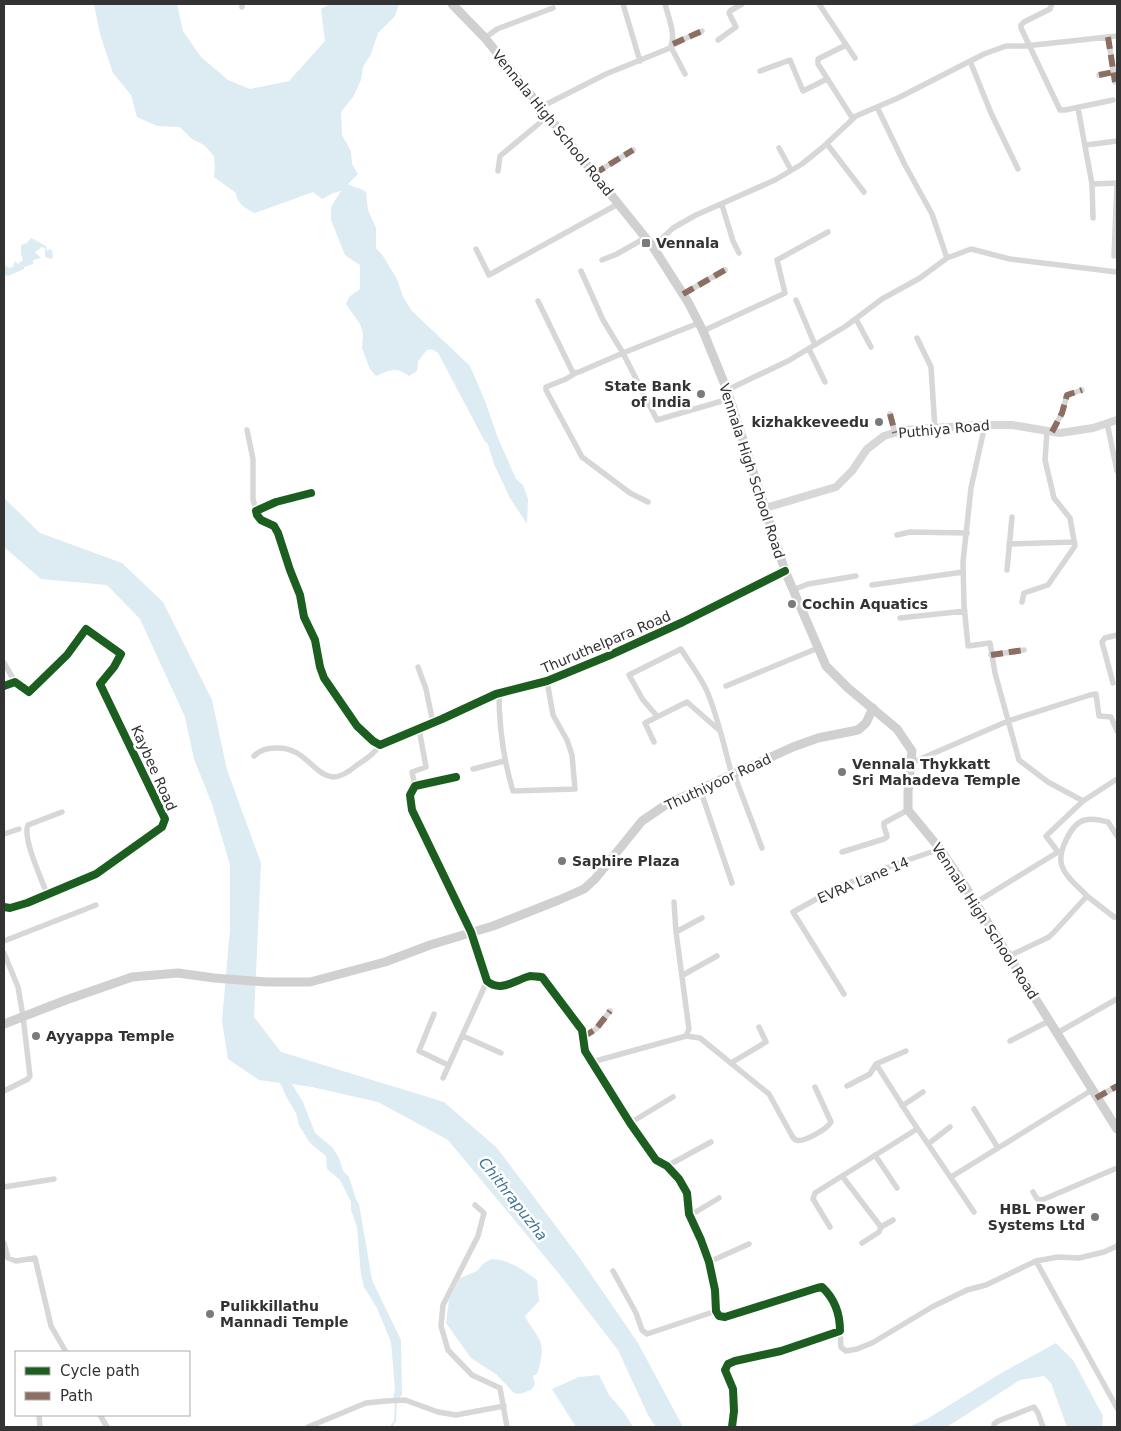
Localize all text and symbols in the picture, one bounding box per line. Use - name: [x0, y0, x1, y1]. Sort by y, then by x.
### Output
- street label: Vennala High School Road: [489, 47, 617, 199]
- place label: Vennala: [656, 235, 719, 251]
- marker: Vennala: [640, 237, 652, 249]
- place label: State Bank of India: [604, 378, 692, 410]
- street label: Vennala High School Road: [716, 381, 788, 561]
- marker: State Bank of India: [695, 388, 707, 400]
- place label: kizhakkeveedu: [751, 414, 869, 430]
- marker: kizhakkeveedu: [873, 416, 885, 428]
- street label: Puthiya Road: [898, 417, 990, 441]
- place label: Cochin Aquatics: [802, 596, 928, 612]
- marker: Cochin Aquatics: [786, 598, 798, 610]
- street label: Thuruthelpara Road: [538, 607, 673, 677]
- street label: Kaybee Road: [128, 723, 180, 813]
- street label: Thuthiyoor Road: [661, 750, 774, 814]
- place label: Vennala Thykkatt Sri Mahadeva Temple: [852, 756, 1021, 788]
- marker: Vennala Thykkatt Sri Mahadeva Temple: [836, 766, 848, 778]
- street label: Vennala High School Road: [928, 840, 1042, 1002]
- place label: Saphire Plaza: [572, 853, 680, 869]
- street label: EVRA Lane 14: [815, 854, 911, 906]
- marker: Saphire Plaza: [556, 855, 568, 867]
- place label: Ayyappa Temple: [46, 1028, 175, 1044]
- marker: Ayyappa Temple: [30, 1030, 42, 1042]
- water label: Chithrapuzha: [475, 1154, 551, 1244]
- place label: HBL Power Systems Ltd: [988, 1201, 1085, 1233]
- marker: HBL Power Systems Ltd: [1089, 1211, 1101, 1223]
- place label: Pulikkillathu Mannadi Temple: [220, 1298, 349, 1330]
- marker: Pulikkillathu Mannadi Temple: [204, 1308, 216, 1320]
- legend: [15, 1351, 190, 1416]
- text: Cycle path: [60, 1362, 140, 1380]
- text: Path: [60, 1387, 93, 1405]

